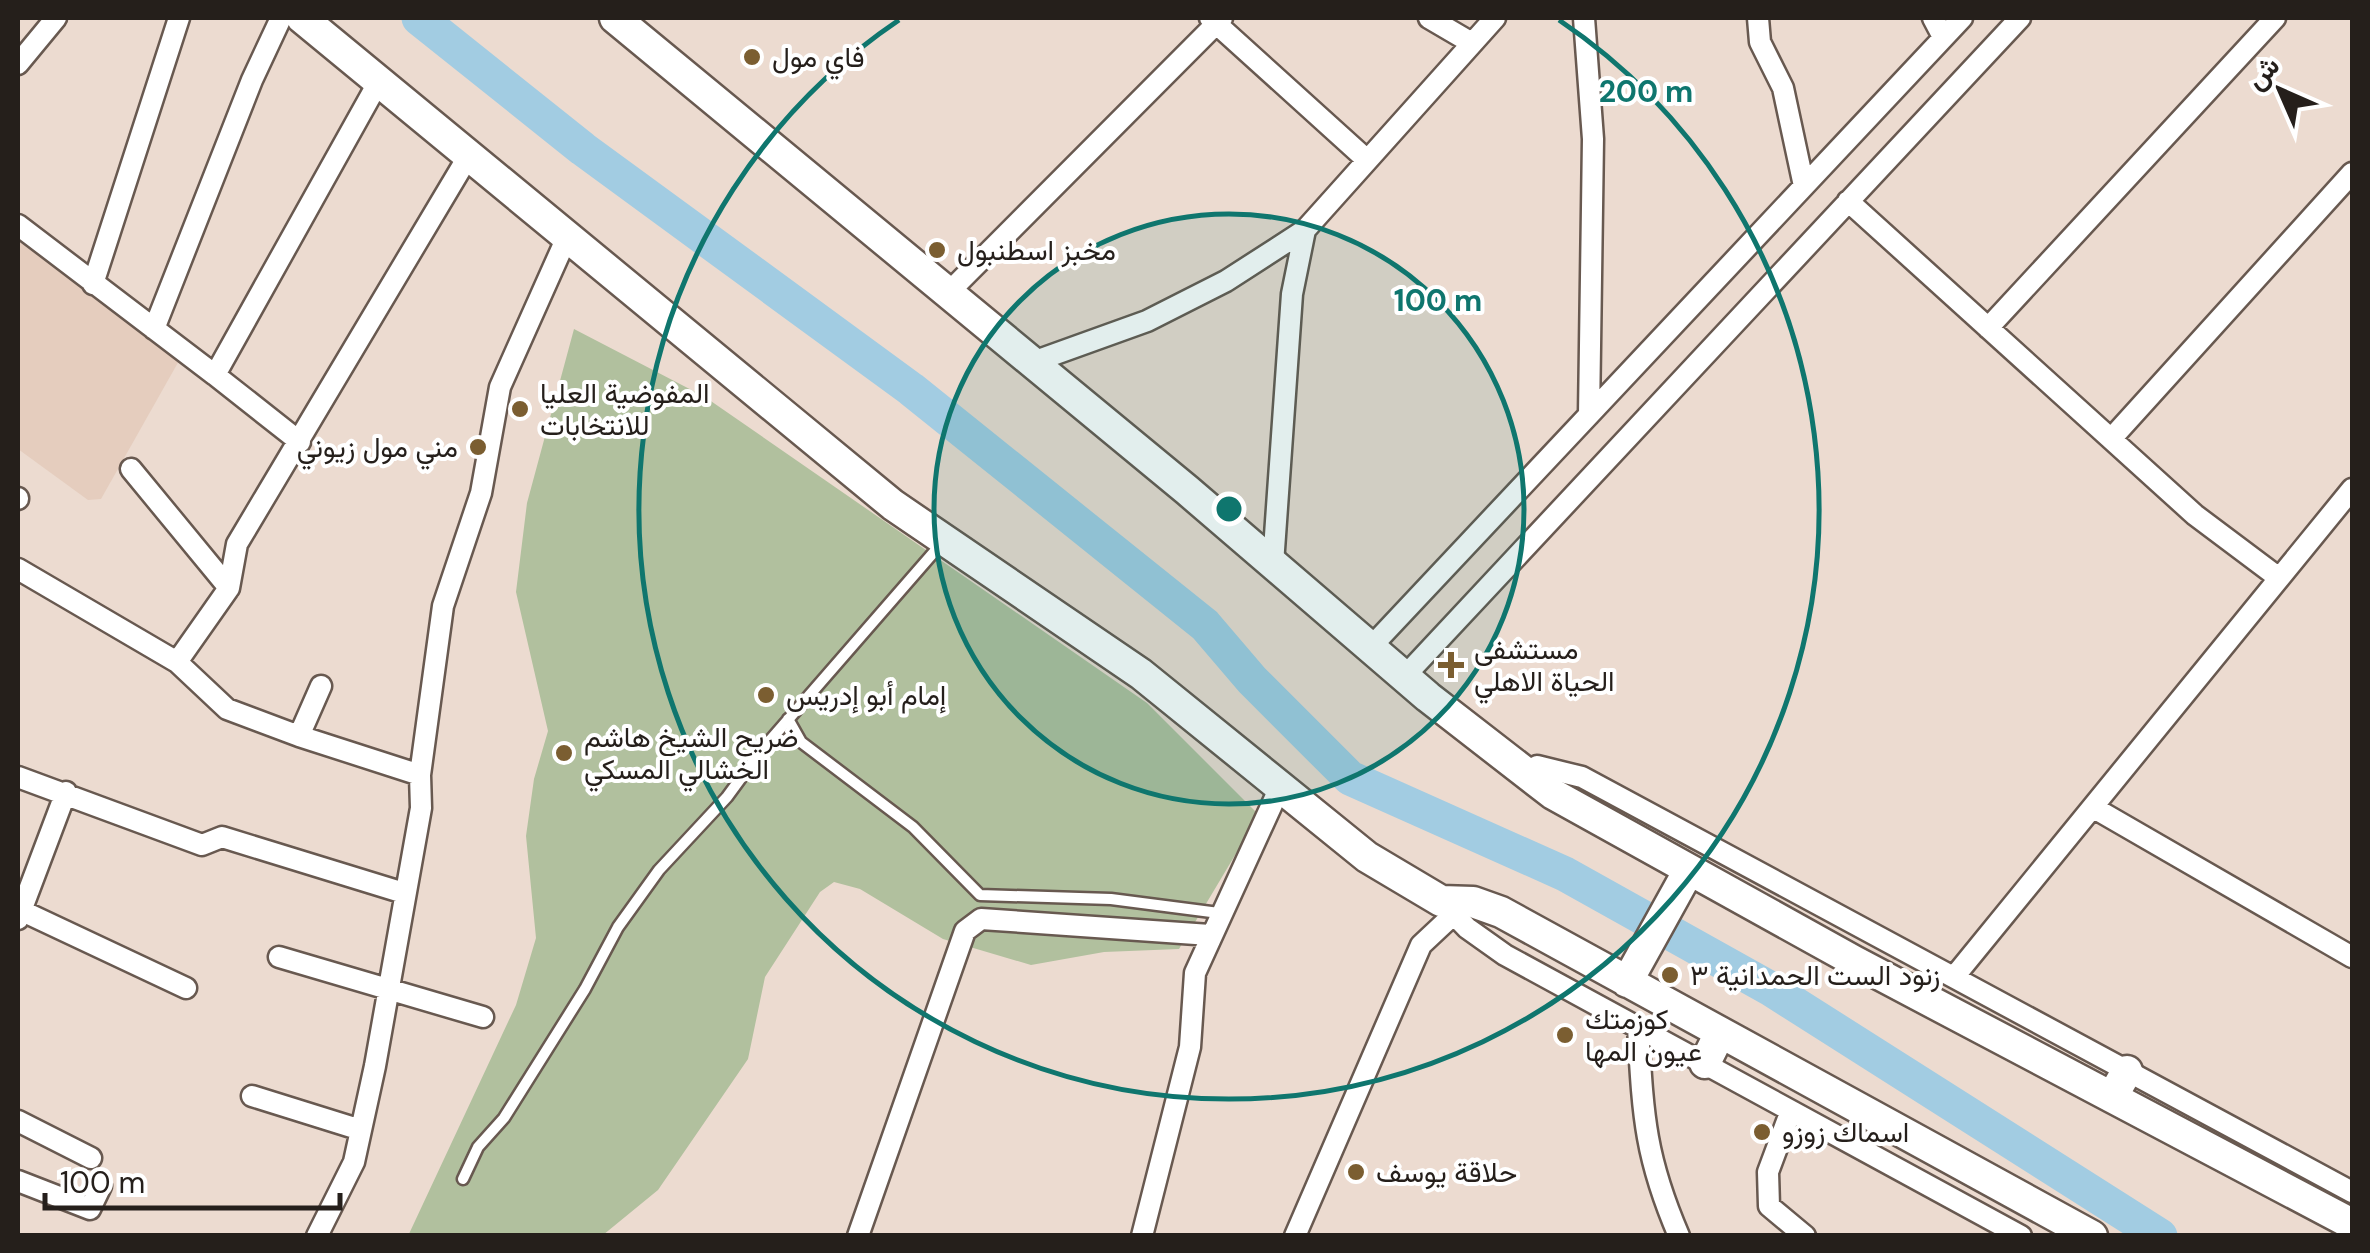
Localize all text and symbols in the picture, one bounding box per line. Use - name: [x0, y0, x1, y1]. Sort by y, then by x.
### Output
- place label: فاي مول: [772, 39, 865, 80]
- north arrow: [2230, 40, 2330, 140]
- marker: فاي مول: [741, 46, 763, 68]
- text: ش: [2238, 48, 2288, 98]
- text: 200 m: [1599, 72, 1693, 111]
- place label: مخبز اسطنبول: [957, 232, 1116, 269]
- marker: مخبز اسطنبول: [926, 239, 948, 261]
- text: 100 m: [1394, 281, 1482, 320]
- place label: المفوضية العليا للانتخابات: [540, 375, 710, 444]
- marker: المفوضية العليا للانتخابات: [509, 398, 531, 420]
- place label: مني مول زيوني: [297, 429, 458, 470]
- marker: مني مول زيوني: [467, 436, 489, 458]
- centre of rings: [1211, 491, 1247, 527]
- place label: مستشفى الحياة الاهلي: [1474, 631, 1615, 704]
- marker: مستشفى الحياة الاهلي: [1438, 652, 1464, 678]
- place label: إمام أبو إدريس: [786, 677, 946, 714]
- marker: إمام أبو إدريس: [755, 684, 777, 706]
- place label: ضريح الشيخ هاشم الخشالي المسكي: [584, 719, 798, 792]
- marker: ضريح الشيخ هاشم الخشالي المسكي: [553, 742, 575, 764]
- place label: زنود الست الحمدانية ٣: [1690, 957, 1940, 994]
- marker: زنود الست الحمدانية ٣: [1659, 964, 1681, 986]
- place label: كوزمتك عيون المها: [1585, 1001, 1702, 1070]
- marker: كوزمتك عيون المها: [1554, 1024, 1576, 1046]
- place label: اسماك زوزو: [1782, 1114, 1909, 1151]
- marker: اسماك زوزو: [1751, 1121, 1773, 1143]
- scale bar: [45, 1148, 340, 1210]
- place label: حلاقة يوسف: [1376, 1154, 1517, 1191]
- marker: حلاقة يوسف: [1345, 1161, 1367, 1183]
- text: 100 m: [60, 1163, 145, 1202]

